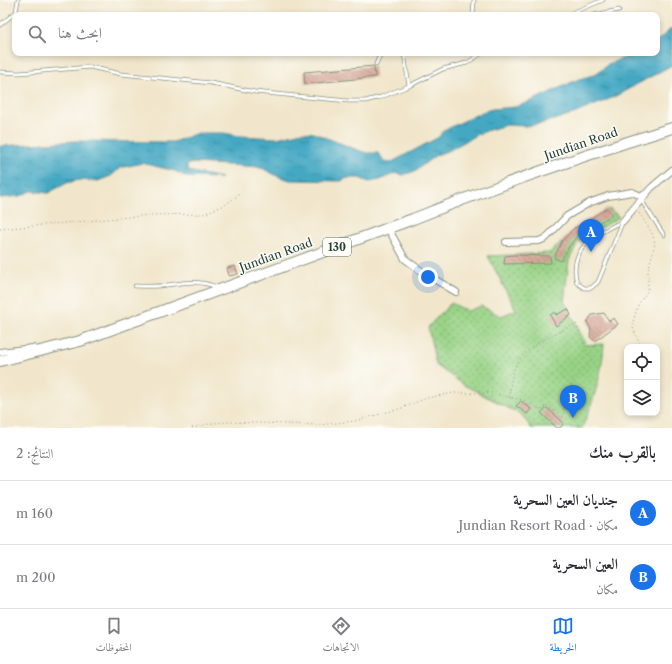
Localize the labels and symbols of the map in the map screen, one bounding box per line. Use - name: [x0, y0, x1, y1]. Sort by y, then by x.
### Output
- street label: Jundian Road: [540, 124, 620, 164]
- pin: A: [578, 219, 604, 252]
- street label: Jundian Road: [235, 234, 315, 275]
- road number: 130: [323, 238, 351, 256]
- your location: [418, 267, 438, 287]
- pin: B: [560, 385, 586, 418]

